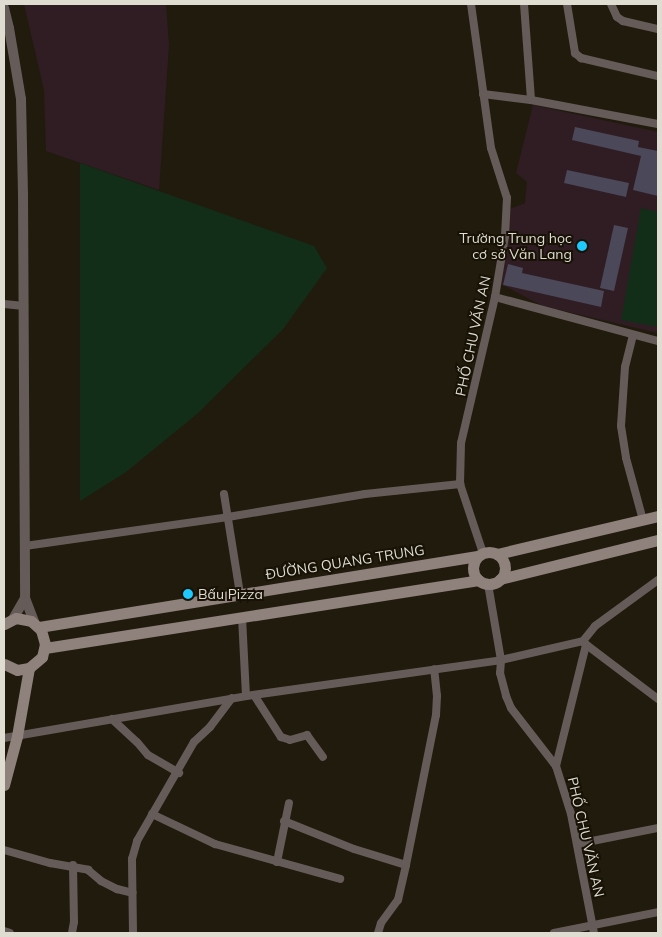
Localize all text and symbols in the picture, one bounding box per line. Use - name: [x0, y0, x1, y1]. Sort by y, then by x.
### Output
- place label: Trường Trung học cơ sở Văn Lang: [459, 230, 572, 262]
- marker: Trường Trung học cơ sở Văn Lang: [576, 240, 588, 252]
- street label: PHỐ CHU VĂN AN: [452, 274, 494, 398]
- street label: ĐƯỜNG QUANG TRUNG: [264, 541, 426, 583]
- place label: Bấu Pizza: [198, 586, 263, 602]
- marker: Bấu Pizza: [182, 588, 194, 600]
- street label: PHỐ CHU VĂN AN: [564, 775, 608, 899]

